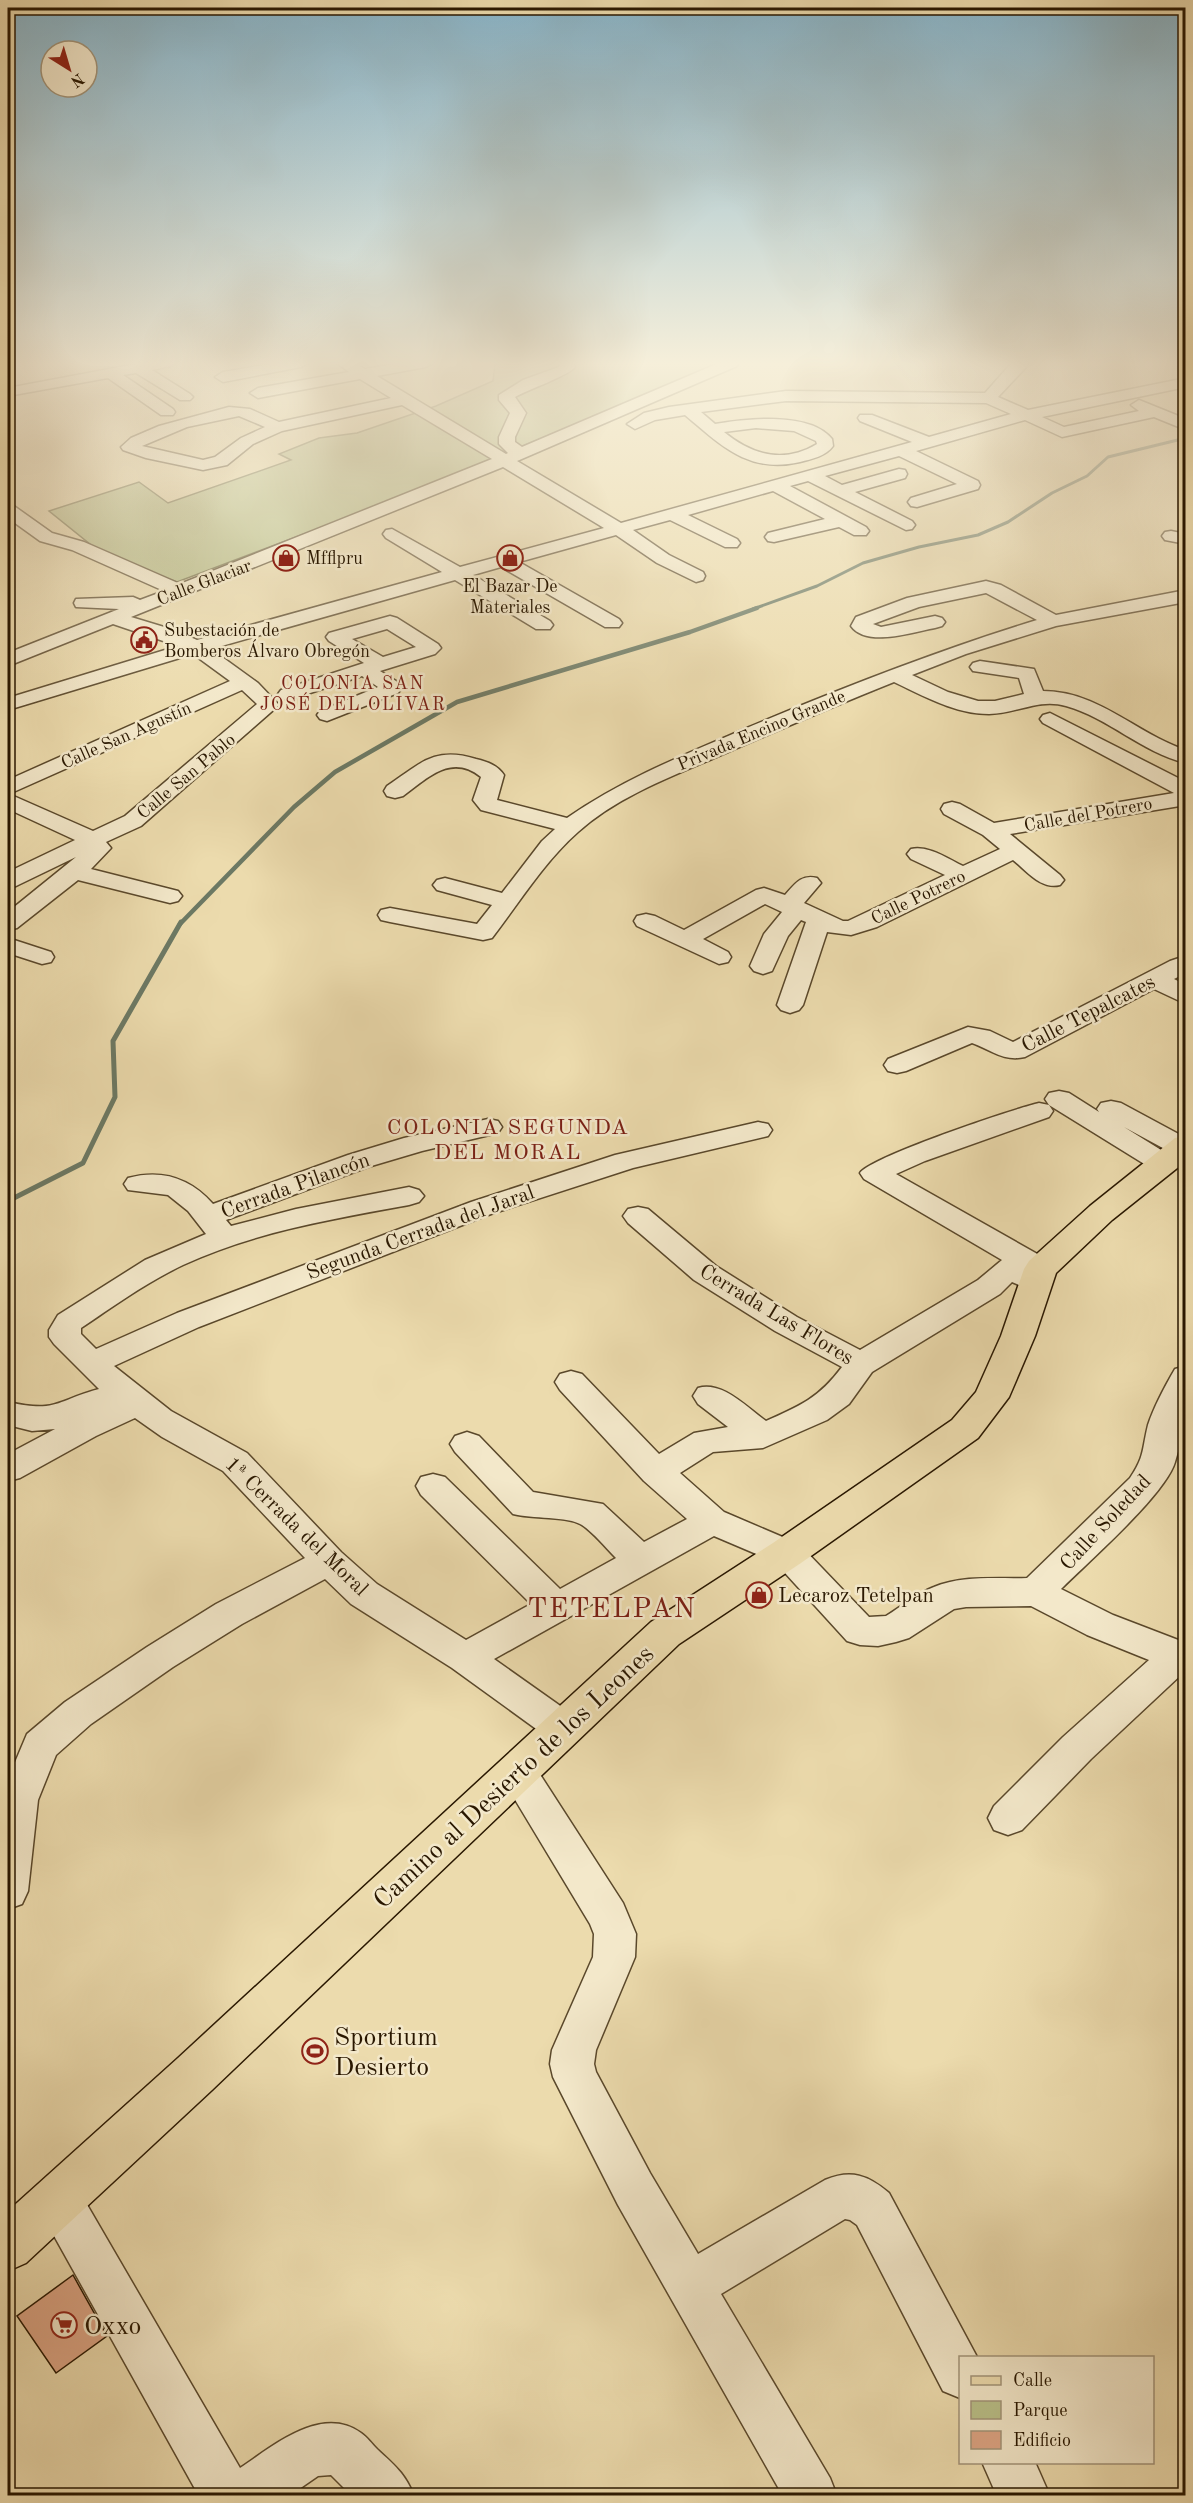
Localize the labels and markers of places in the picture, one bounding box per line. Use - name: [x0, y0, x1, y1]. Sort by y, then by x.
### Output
- shop icon: Mfflpru: [271, 543, 301, 573]
- shop icon: El Bazar De Materiales: [495, 543, 525, 573]
- place label: Mfflpru: [306, 550, 363, 568]
- place label: El Bazar De Materiales: [462, 578, 558, 617]
- place label: Subestación de Bomberos Álvaro Obregón: [164, 622, 370, 661]
- public building icon: Subestación de Bomberos Álvaro Obregón: [129, 625, 159, 655]
- shop icon: Lecaroz Tetelpan: [744, 1580, 774, 1610]
- place label: Lecaroz Tetelpan: [778, 1586, 934, 1607]
- place label: Sportium Desierto: [334, 2025, 438, 2081]
- sports icon: Sportium Desierto: [300, 2036, 330, 2066]
- supermarket icon: Oxxo: [49, 2310, 79, 2340]
- place label: Oxxo: [84, 2314, 142, 2340]

